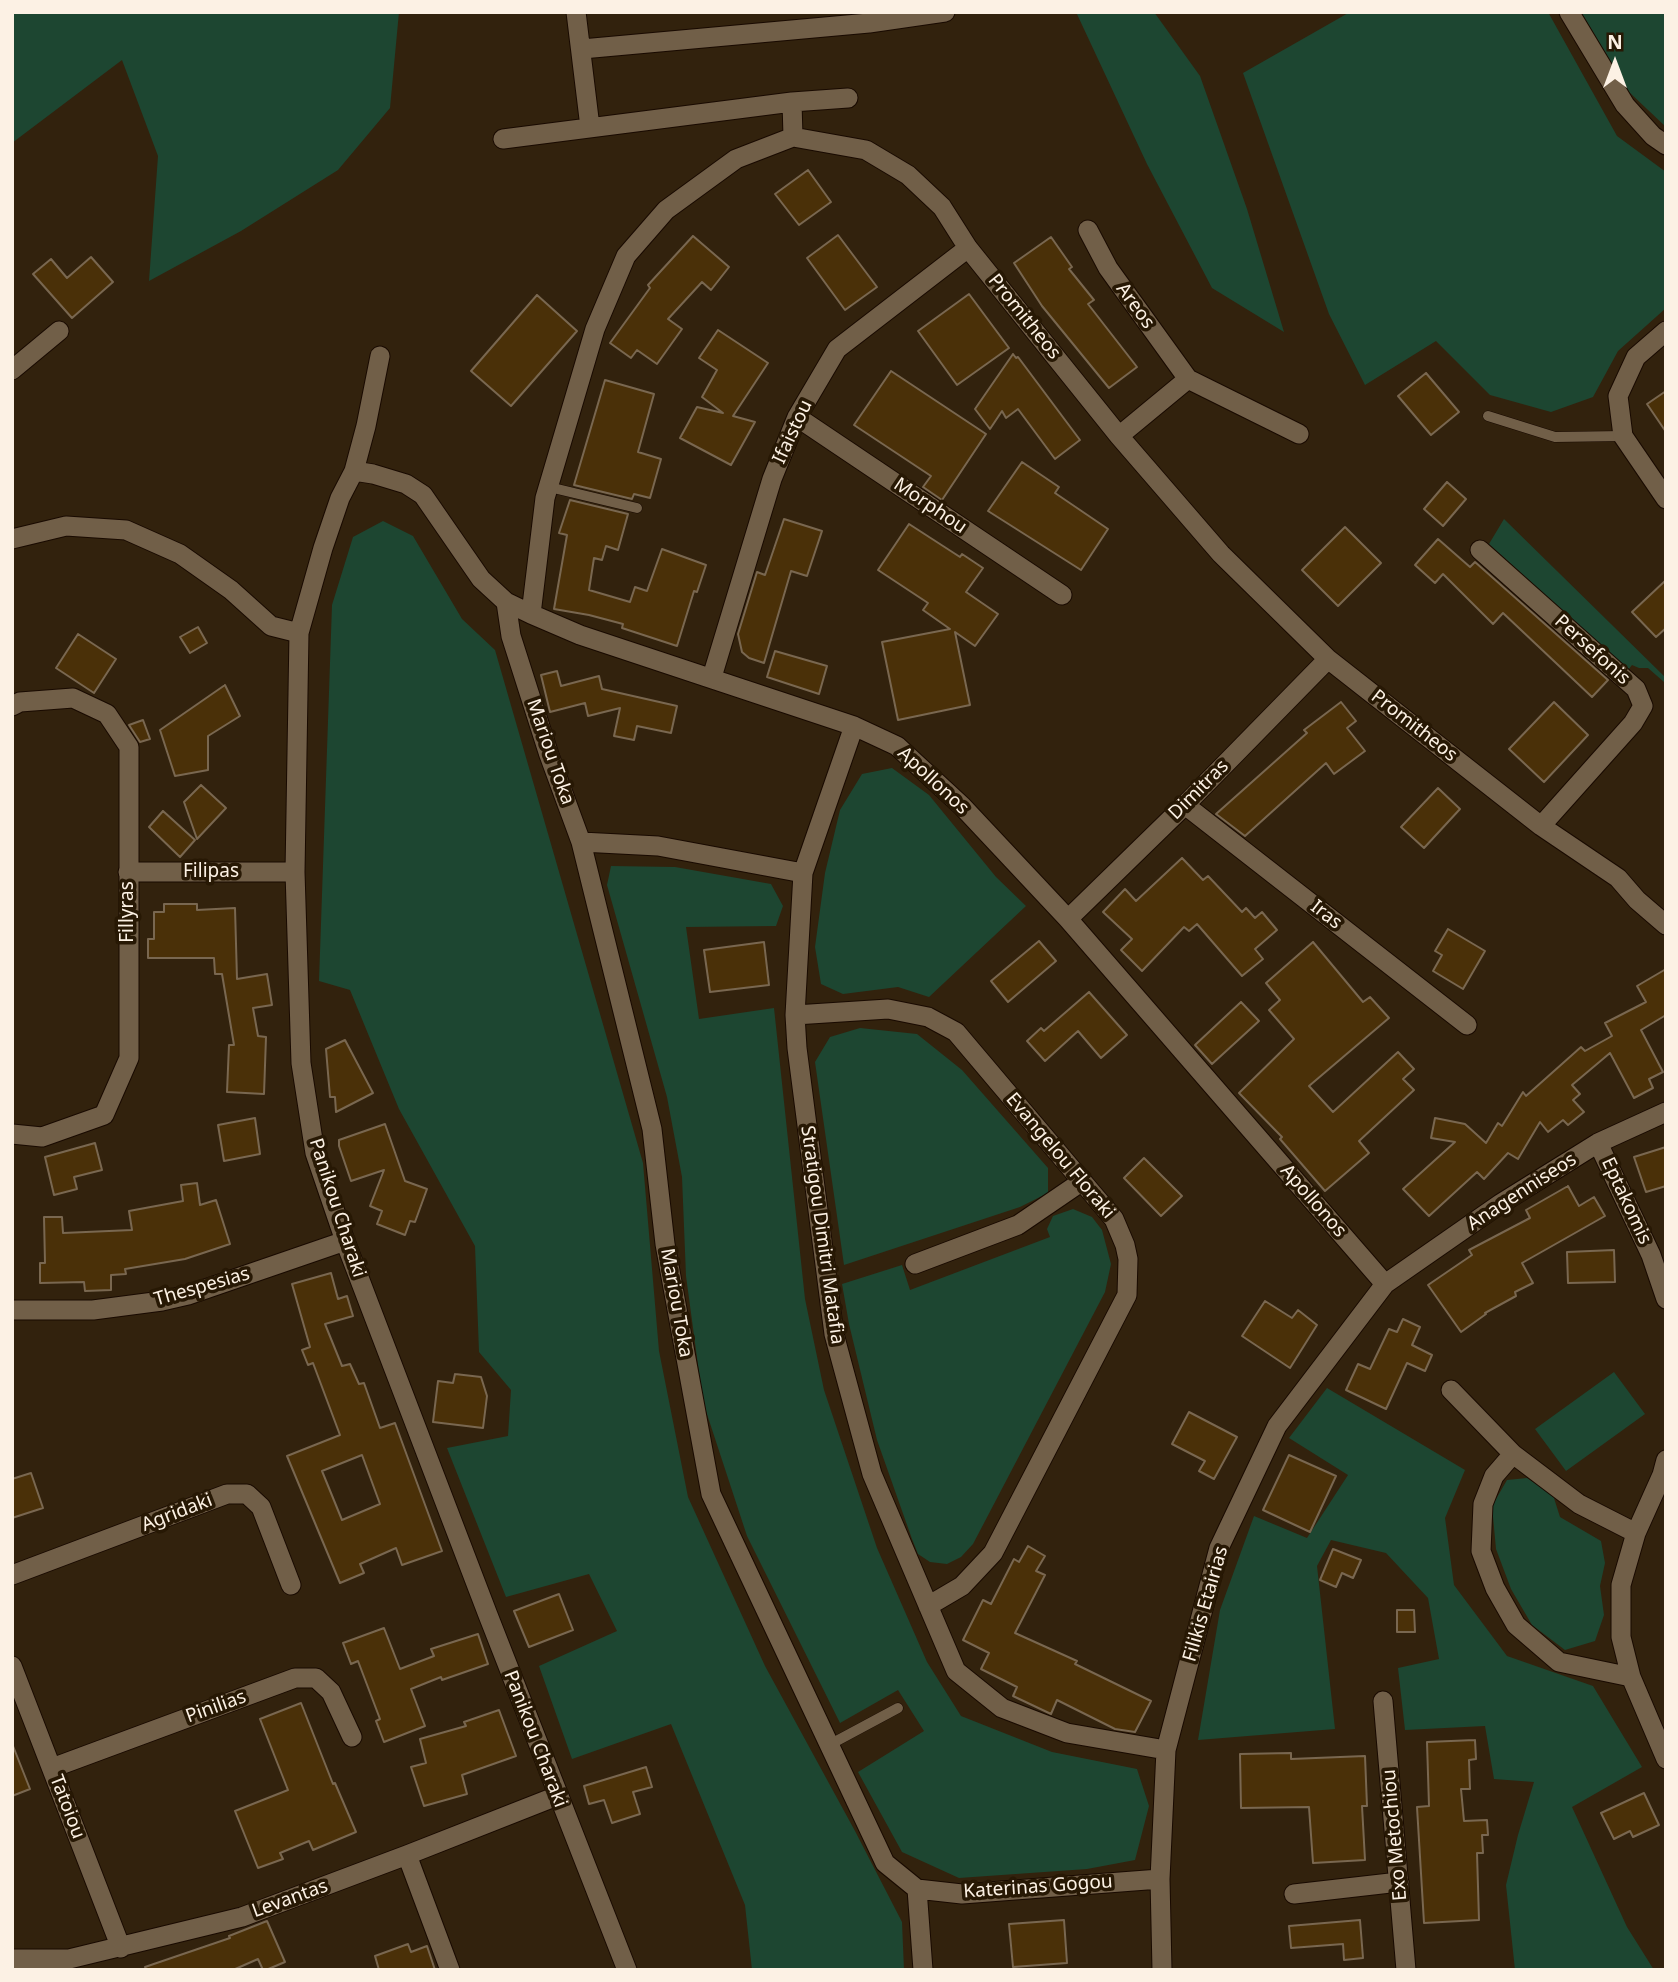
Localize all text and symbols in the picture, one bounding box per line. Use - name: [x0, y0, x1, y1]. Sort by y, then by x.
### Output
- north arrow: [1580, 28, 1650, 98]
- text: N: [1607, 29, 1623, 55]
- street label: Promitheos: [983, 270, 1065, 364]
- street label: Areos: [1111, 279, 1159, 333]
- street label: Ifaistou: [768, 396, 818, 468]
- street label: Morphou: [889, 473, 971, 539]
- street label: Persefonis: [1550, 610, 1634, 690]
- street label: Promitheos: [1366, 685, 1462, 767]
- street label: Mariou Toka: [521, 696, 579, 808]
- street label: Apollonos: [893, 742, 973, 820]
- street label: Dimitras: [1164, 755, 1234, 825]
- street label: Filipas: [183, 861, 239, 883]
- street label: Fillyras: [117, 881, 139, 943]
- street label: Iras: [1306, 896, 1346, 934]
- street label: Evangelou Floraki: [1001, 1088, 1119, 1224]
- street label: Stratigou Dimitri Matafia: [795, 1124, 849, 1346]
- street label: Panikou Charaki: [304, 1136, 370, 1280]
- street label: Anagenniseos: [1463, 1148, 1581, 1236]
- street label: Eptakomis: [1596, 1154, 1656, 1248]
- street label: Apollonos: [1275, 1160, 1351, 1242]
- street label: Mariou Toka: [655, 1247, 697, 1359]
- street label: Thespesias: [152, 1262, 252, 1312]
- street label: Agridaki: [138, 1489, 216, 1537]
- street label: Filikis Etairias: [1179, 1544, 1233, 1664]
- street label: Panikou Charaki: [498, 1667, 572, 1811]
- street label: Pinilias: [183, 1686, 249, 1728]
- street label: Exo Metochiou: [1378, 1768, 1412, 1902]
- street label: Tatoiou: [44, 1772, 90, 1842]
- street label: Katerinas Gogou: [963, 1870, 1113, 1904]
- street label: Levantas: [249, 1875, 331, 1923]

